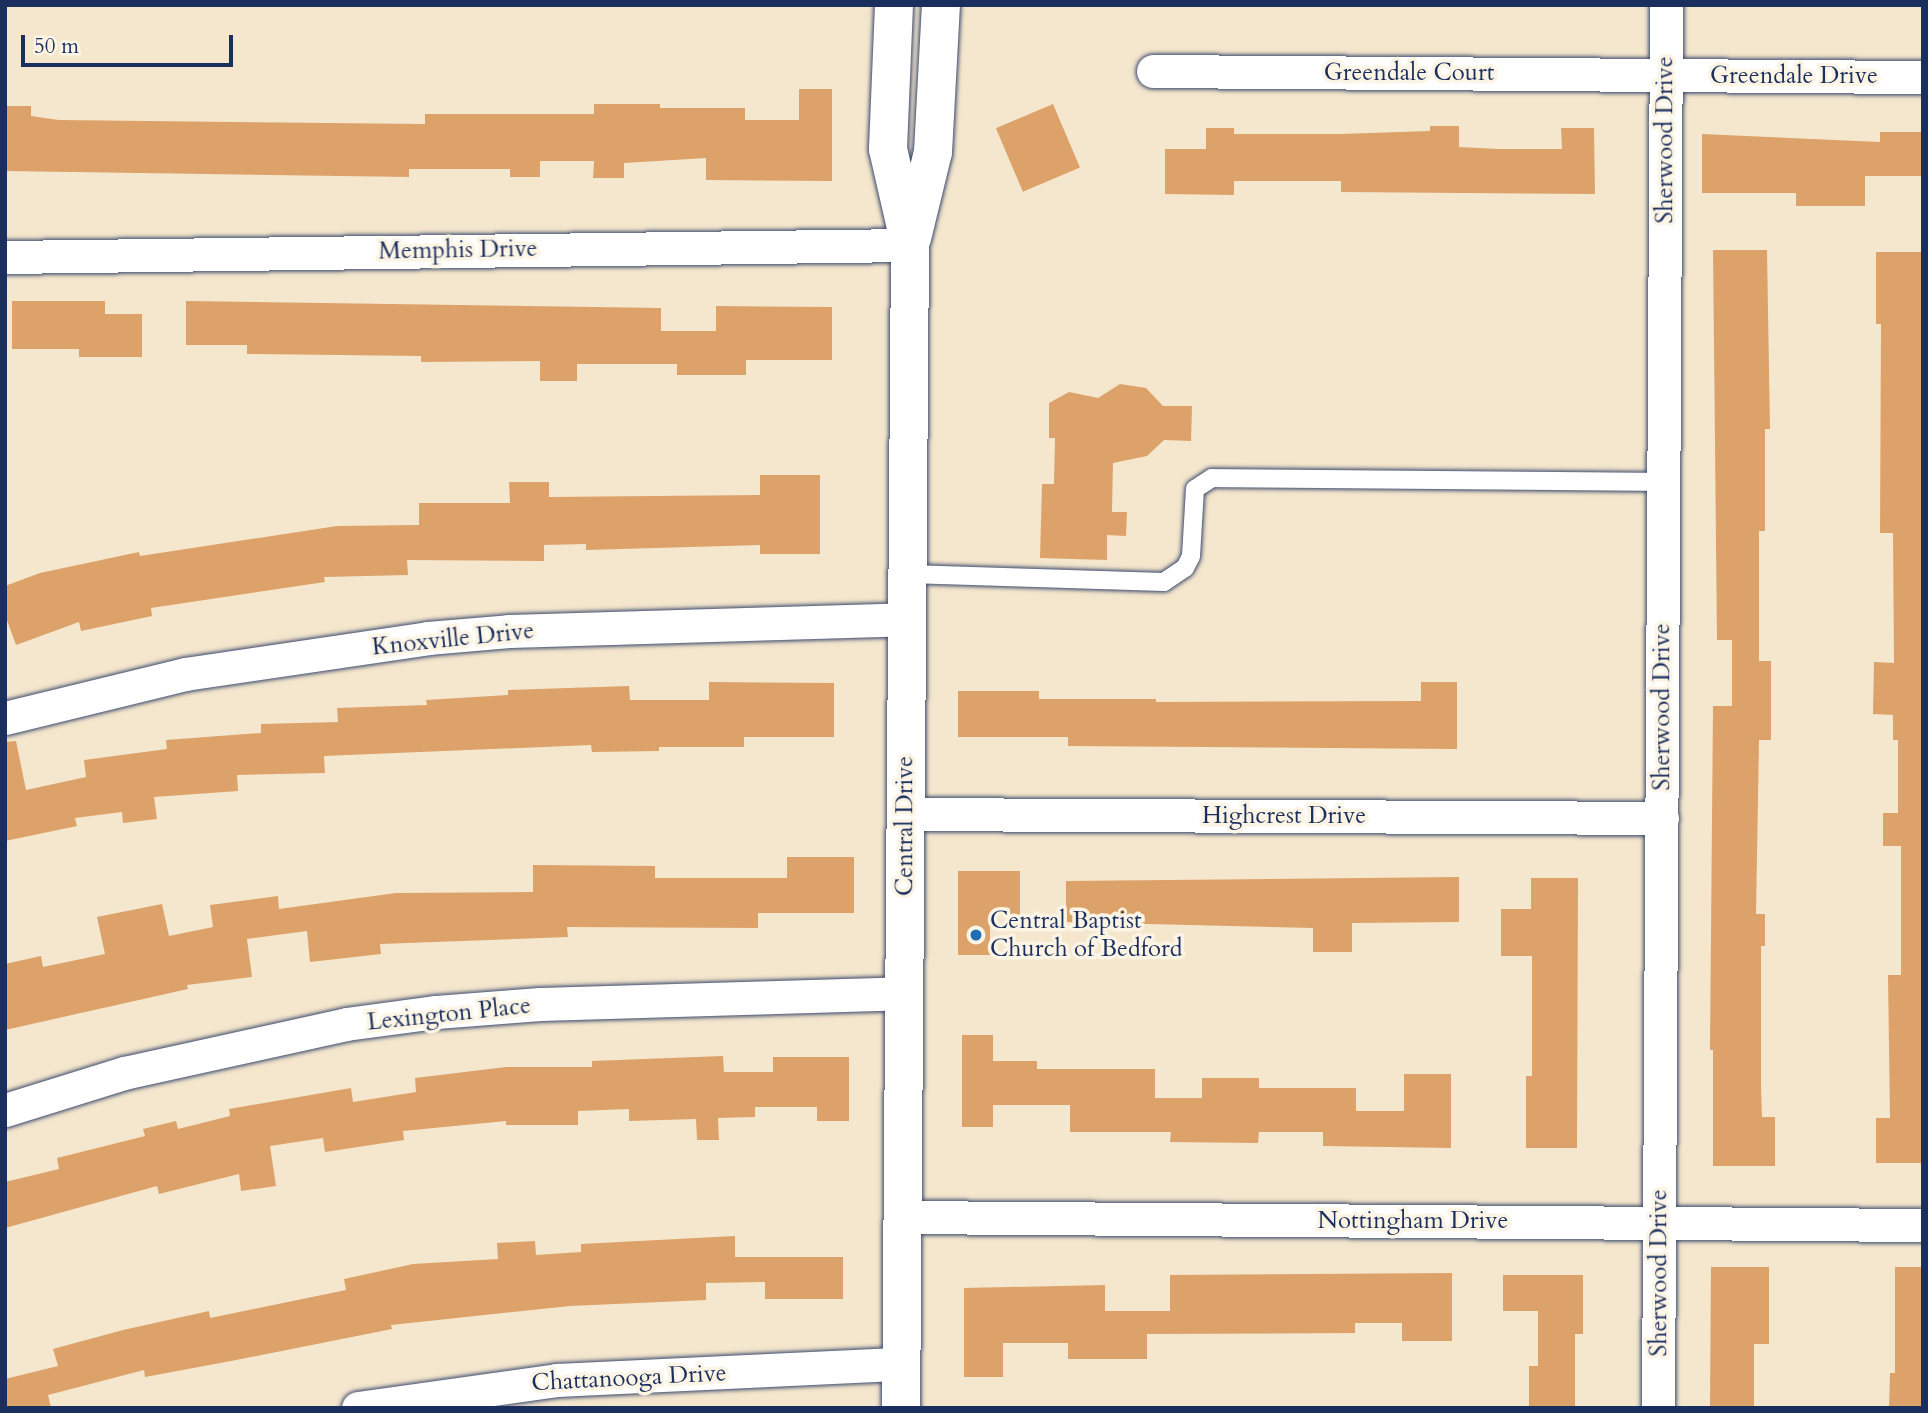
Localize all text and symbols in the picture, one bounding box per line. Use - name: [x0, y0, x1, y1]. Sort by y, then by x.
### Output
- scale bar: [24, 21, 236, 65]
- text: 50 m: [34, 32, 79, 61]
- street label: Sherwood Drive: [1651, 56, 1679, 224]
- street label: Greendale Court: [1324, 59, 1494, 87]
- street label: Greendale Drive: [1710, 62, 1878, 90]
- street label: Memphis Drive: [378, 234, 538, 266]
- street label: Knoxville Drive: [371, 616, 535, 662]
- street label: Sherwood Drive: [1648, 623, 1676, 791]
- street label: Central Drive: [891, 756, 919, 896]
- street label: Highcrest Drive: [1202, 802, 1366, 830]
- place label: Central Baptist Church of Bedford: [990, 907, 1183, 963]
- marker: Central Baptist Church of Bedford: [968, 927, 984, 943]
- street label: Lexington Place: [366, 991, 532, 1037]
- street label: Sherwood Drive: [1645, 1189, 1673, 1357]
- street label: Nottingham Drive: [1318, 1207, 1508, 1235]
- street label: Chattanooga Drive: [531, 1359, 727, 1397]

